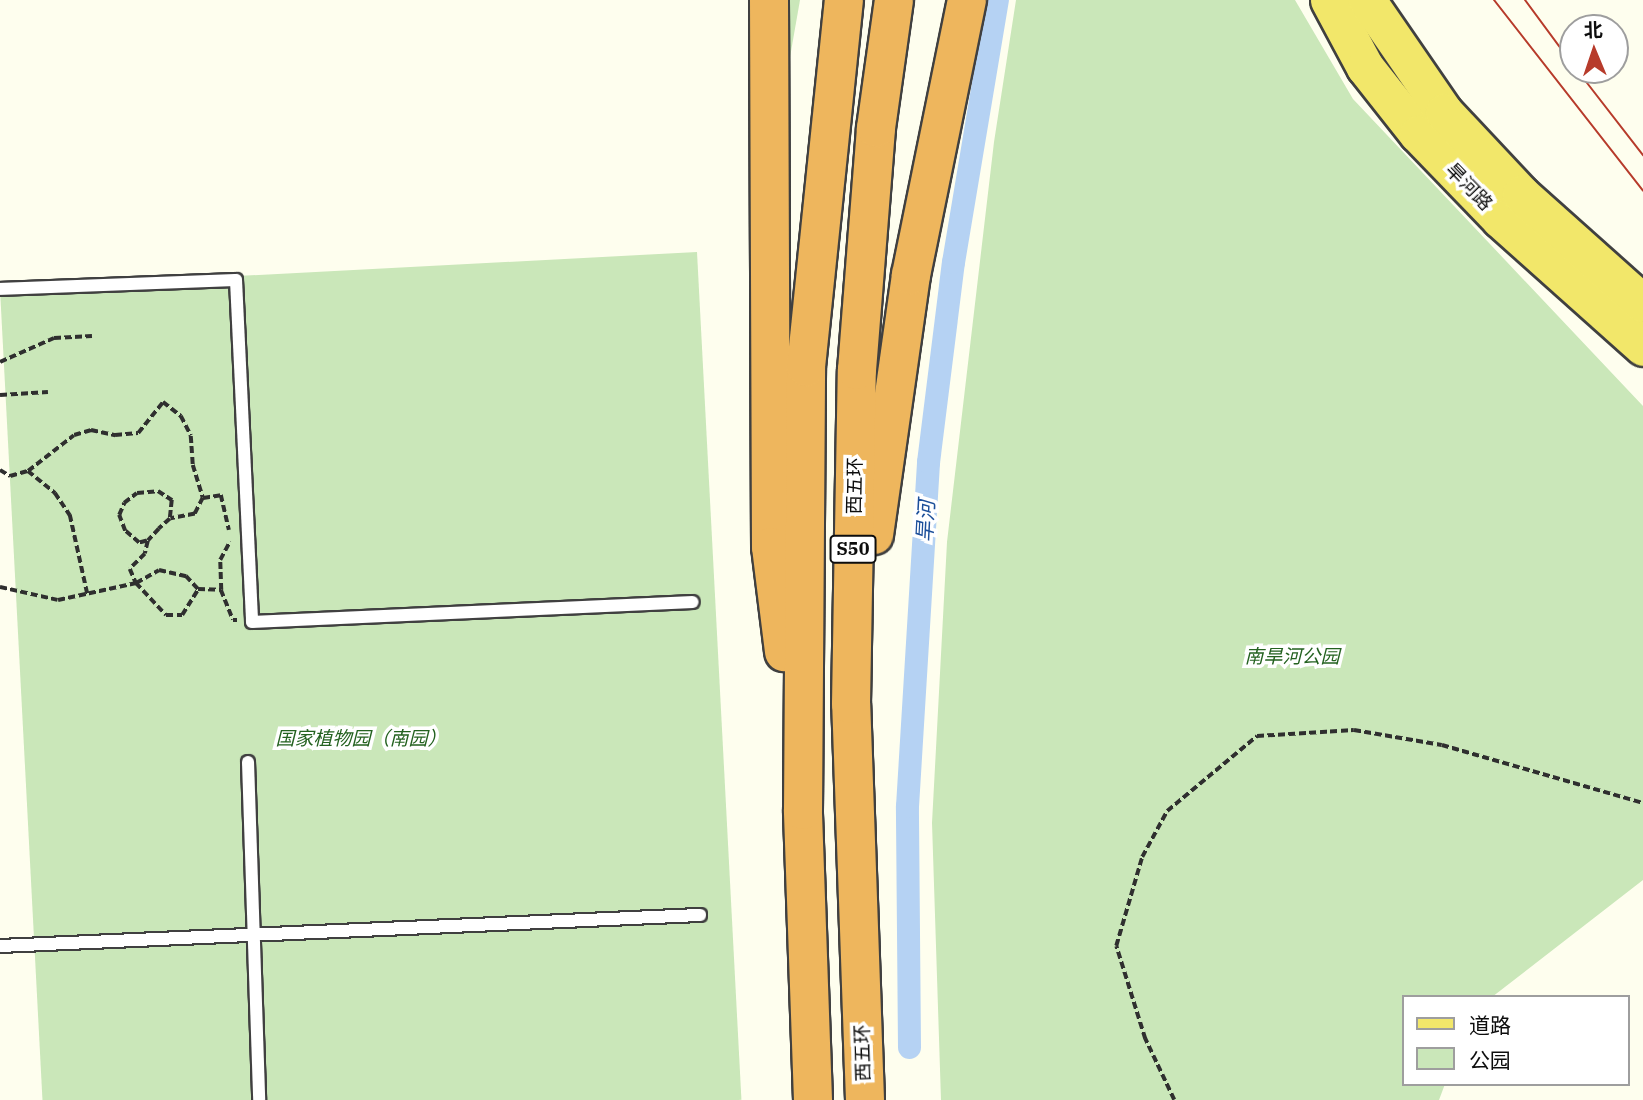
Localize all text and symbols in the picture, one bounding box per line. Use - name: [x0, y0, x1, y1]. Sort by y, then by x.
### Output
- north arrow: [1559, 14, 1629, 84]
- text: 北: [1583, 18, 1603, 42]
- street label: 旱河路: [1441, 159, 1497, 215]
- street label: 西五环: [843, 457, 867, 515]
- water label: 旱河: [911, 499, 939, 543]
- road number: S50: [828, 534, 878, 564]
- park label: 南旱河公园: [1245, 646, 1339, 668]
- park label: 国家植物园（南园）: [276, 728, 446, 750]
- legend: [1402, 995, 1629, 1086]
- text: 道路: [1469, 1011, 1511, 1039]
- street label: 西五环: [851, 1024, 875, 1082]
- text: 公园: [1469, 1046, 1511, 1074]

